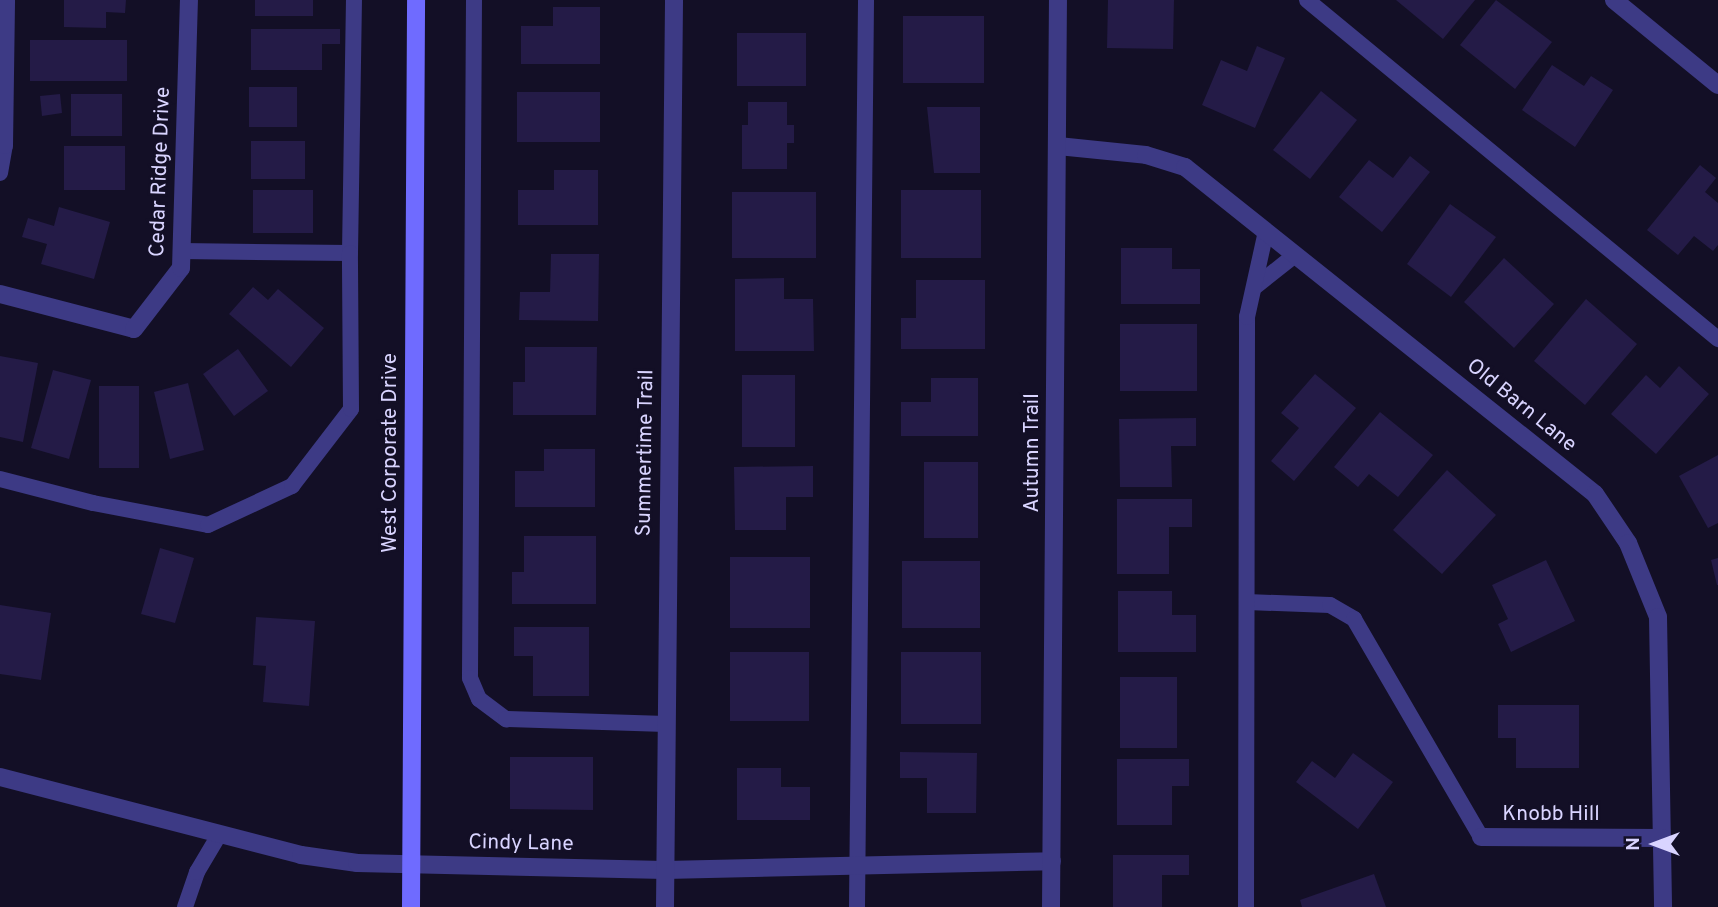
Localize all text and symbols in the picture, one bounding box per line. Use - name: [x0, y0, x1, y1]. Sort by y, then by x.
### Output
- street label: Cedar Ridge Drive: [145, 86, 177, 258]
- street label: West Corporate Drive: [378, 353, 404, 553]
- street label: Old Barn Lane: [1461, 354, 1581, 458]
- street label: Summertime Trail: [632, 369, 660, 537]
- street label: Autumn Trail: [1020, 393, 1046, 513]
- street label: Knobb Hill: [1502, 802, 1600, 828]
- north arrow: [1620, 809, 1690, 879]
- street label: Cindy Lane: [468, 830, 574, 858]
- text: N: [1622, 837, 1646, 851]

